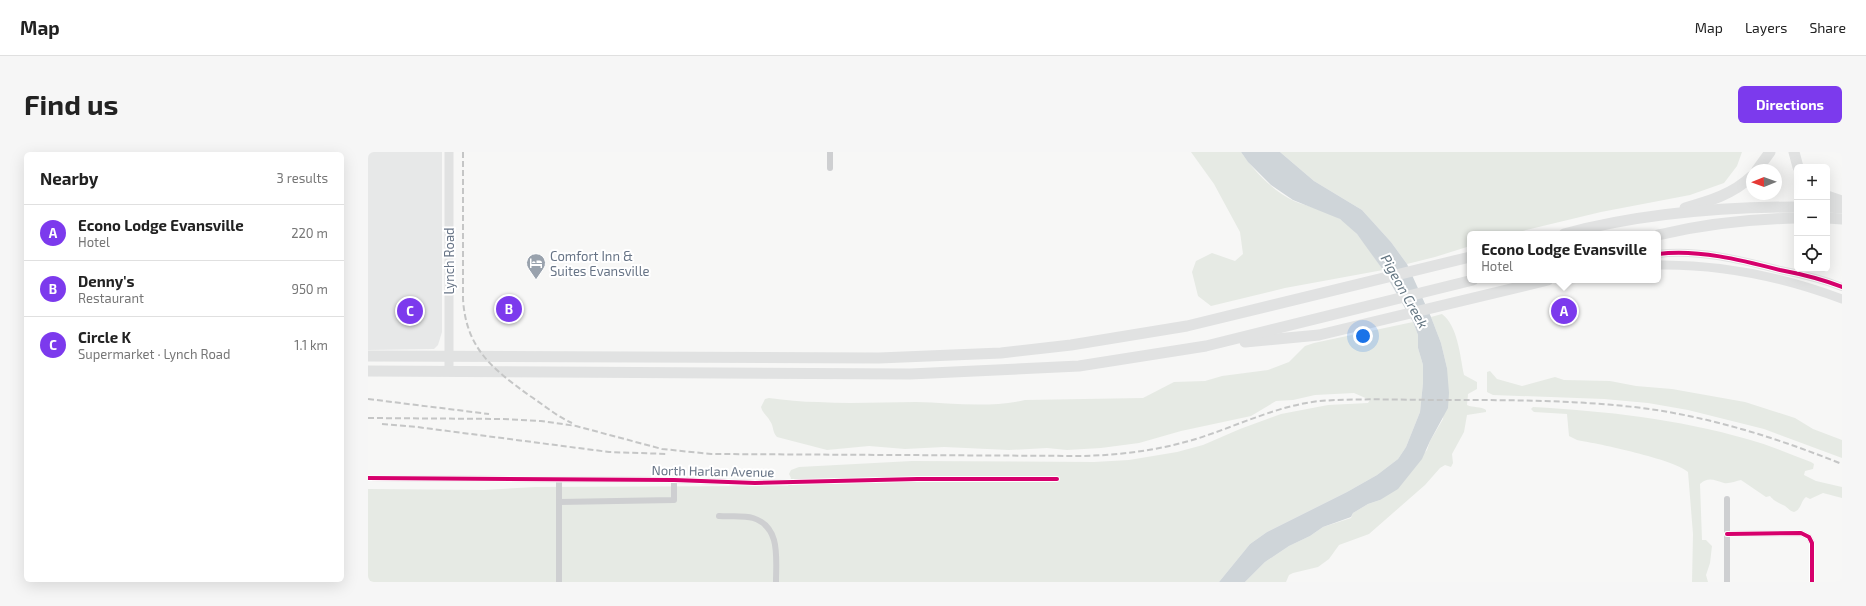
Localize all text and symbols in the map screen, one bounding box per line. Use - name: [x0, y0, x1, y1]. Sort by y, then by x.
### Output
- text: Map: [20, 16, 60, 39]
- text: Map: [1695, 19, 1723, 36]
- text: Layers: [1745, 19, 1787, 36]
- text: Share: [1809, 19, 1846, 36]
- button: Directions: [1738, 86, 1842, 123]
- text: Find us: [24, 87, 118, 121]
- north arrow: [1746, 164, 1782, 200]
- map controls: [1794, 164, 1830, 272]
- button: +: [1794, 164, 1830, 200]
- text: Nearby: [40, 168, 98, 188]
- text: 3 results: [277, 170, 328, 186]
- button: −: [1794, 200, 1830, 236]
- text: Econo Lodge Evansville: [78, 216, 244, 234]
- text: A: [49, 225, 57, 241]
- text: 220 m: [291, 225, 328, 241]
- street label: Lynch Road: [441, 228, 457, 294]
- popup: [1467, 231, 1661, 283]
- text: Hotel: [78, 234, 110, 250]
- button: locate: [1794, 236, 1830, 272]
- text: Econo Lodge Evansville: [1481, 240, 1647, 258]
- place label: Comfort Inn & Suites Evansville: [550, 248, 650, 279]
- water label: Pigeon Creek: [1378, 251, 1432, 331]
- hotel icon: Comfort Inn & Suites Evansville: [525, 252, 547, 280]
- text: Hotel: [1481, 258, 1513, 274]
- text: Denny's: [78, 272, 134, 290]
- text: B: [49, 281, 57, 297]
- text: 950 m: [291, 281, 328, 297]
- text: Restaurant: [78, 290, 144, 306]
- pin: B: [496, 294, 522, 324]
- pin: C: [397, 296, 423, 326]
- pin: A: [1551, 296, 1577, 326]
- your location: [1353, 326, 1373, 346]
- text: Circle K: [78, 328, 131, 346]
- text: C: [49, 337, 57, 353]
- text: 1.1 km: [294, 337, 328, 353]
- text: Supermarket · Lynch Road: [78, 346, 230, 362]
- street label: North Harlan Avenue: [651, 462, 775, 480]

